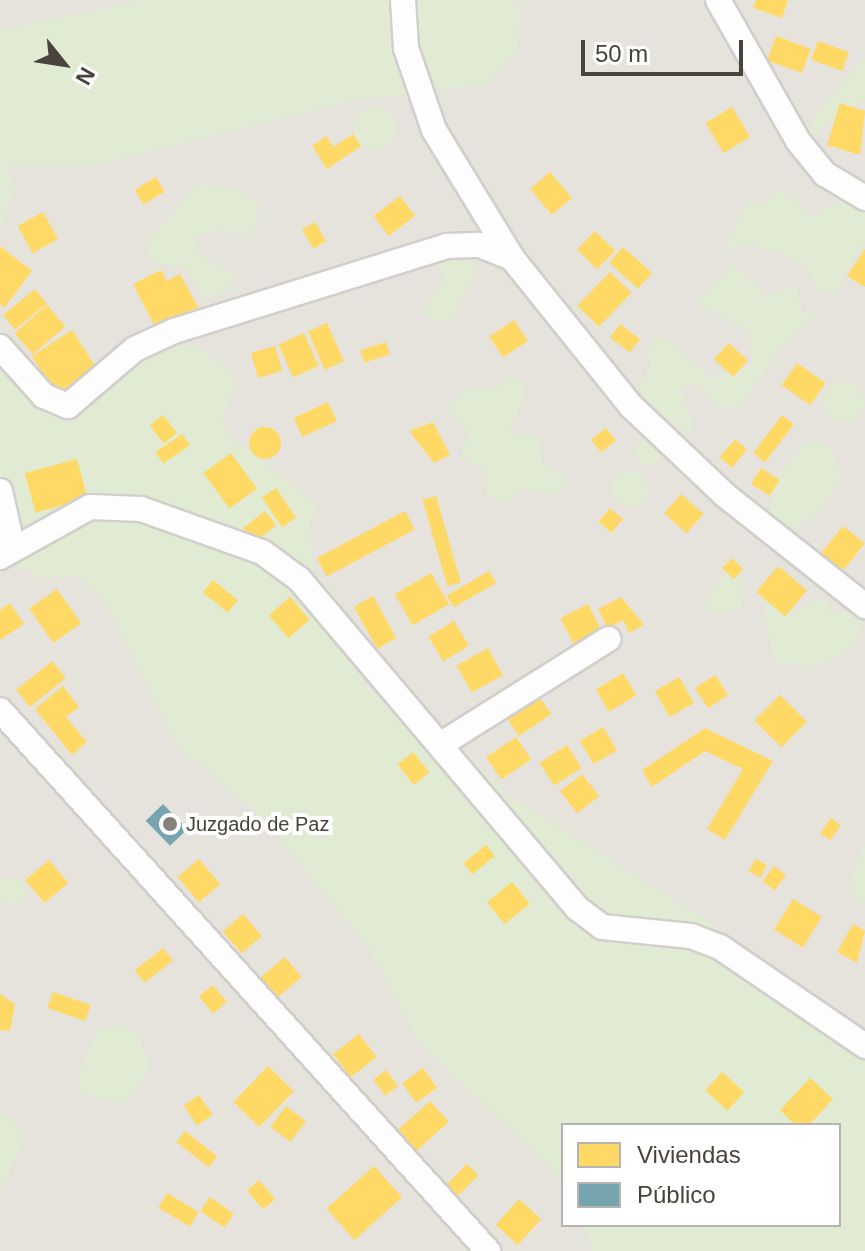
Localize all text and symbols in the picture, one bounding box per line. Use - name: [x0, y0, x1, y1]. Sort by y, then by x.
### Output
- north arrow: [24, 24, 104, 104]
- scale bar: [585, 24, 747, 74]
- text: 50 m: [595, 40, 648, 67]
- text: N: [70, 63, 100, 89]
- place label: Juzgado de Paz: [186, 812, 329, 836]
- marker: Juzgado de Paz: [161, 815, 179, 833]
- legend: [561, 1123, 841, 1227]
- text: Viviendas: [637, 1141, 741, 1168]
- text: Público: [637, 1181, 716, 1208]

